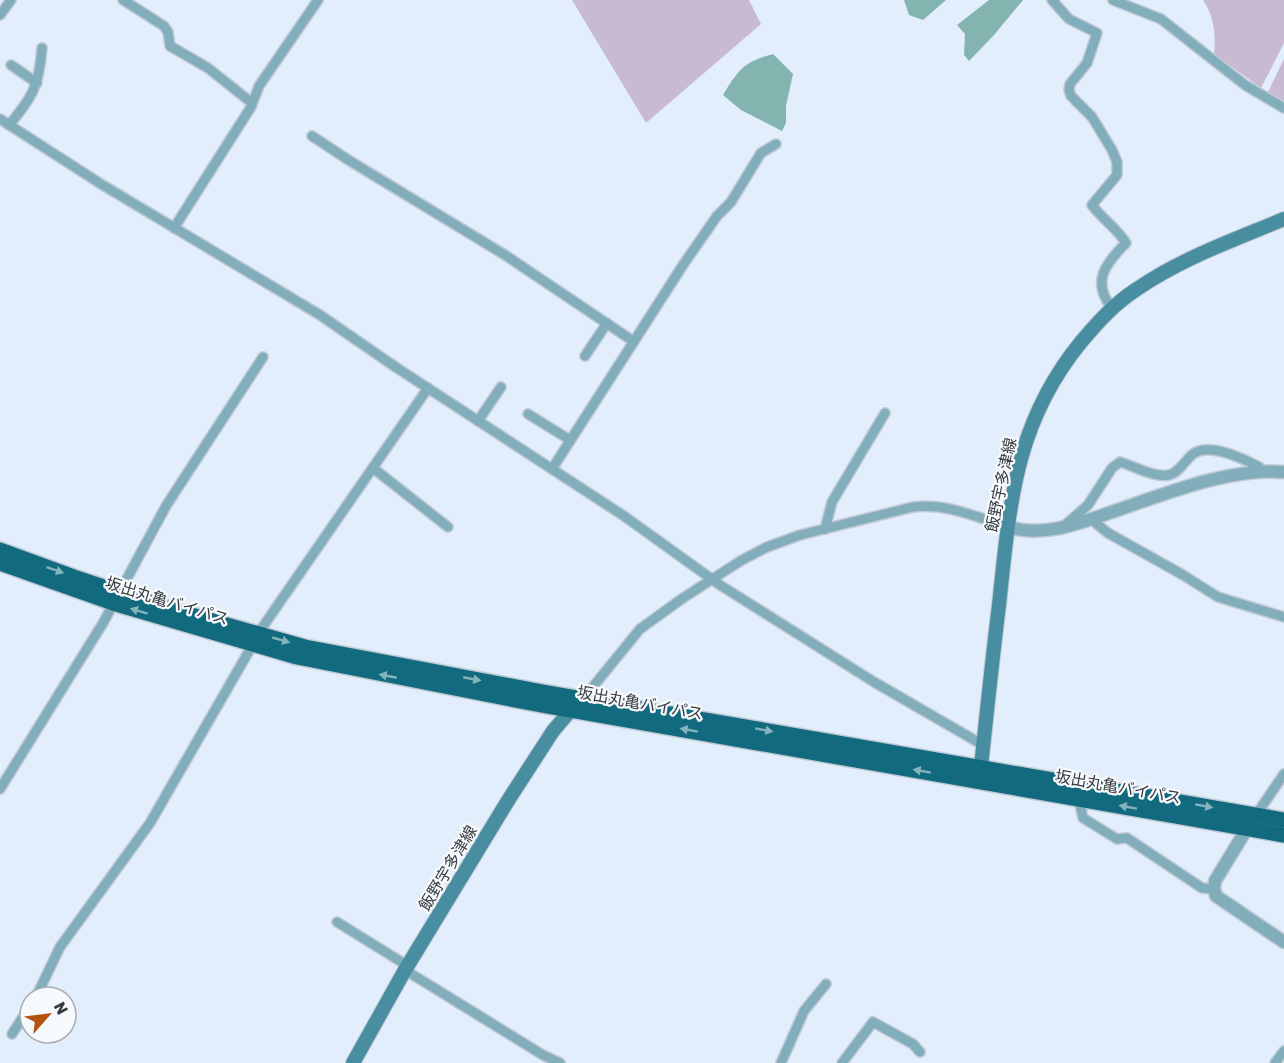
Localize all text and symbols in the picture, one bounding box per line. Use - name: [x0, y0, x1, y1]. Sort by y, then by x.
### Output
- street label: 飯野宇多津線: [982, 436, 1020, 534]
- one-way arrow: [46, 566, 64, 576]
- street label: 坂出丸亀バイパス: [103, 573, 231, 629]
- one-way arrow: [130, 606, 148, 616]
- one-way arrow: [272, 636, 290, 645]
- one-way arrow: [379, 671, 398, 680]
- one-way arrow: [463, 675, 482, 684]
- street label: 坂出丸亀バイパス: [575, 683, 705, 723]
- one-way arrow: [755, 725, 774, 734]
- one-way arrow: [679, 726, 698, 735]
- one-way arrow: [912, 766, 931, 775]
- street label: 坂出丸亀バイパス: [1053, 767, 1183, 807]
- one-way arrow: [1195, 802, 1214, 811]
- one-way arrow: [1118, 803, 1137, 812]
- street label: 飯野宇多津線: [415, 822, 481, 914]
- north arrow: [18, 985, 78, 1045]
- text: N: [50, 999, 72, 1018]

